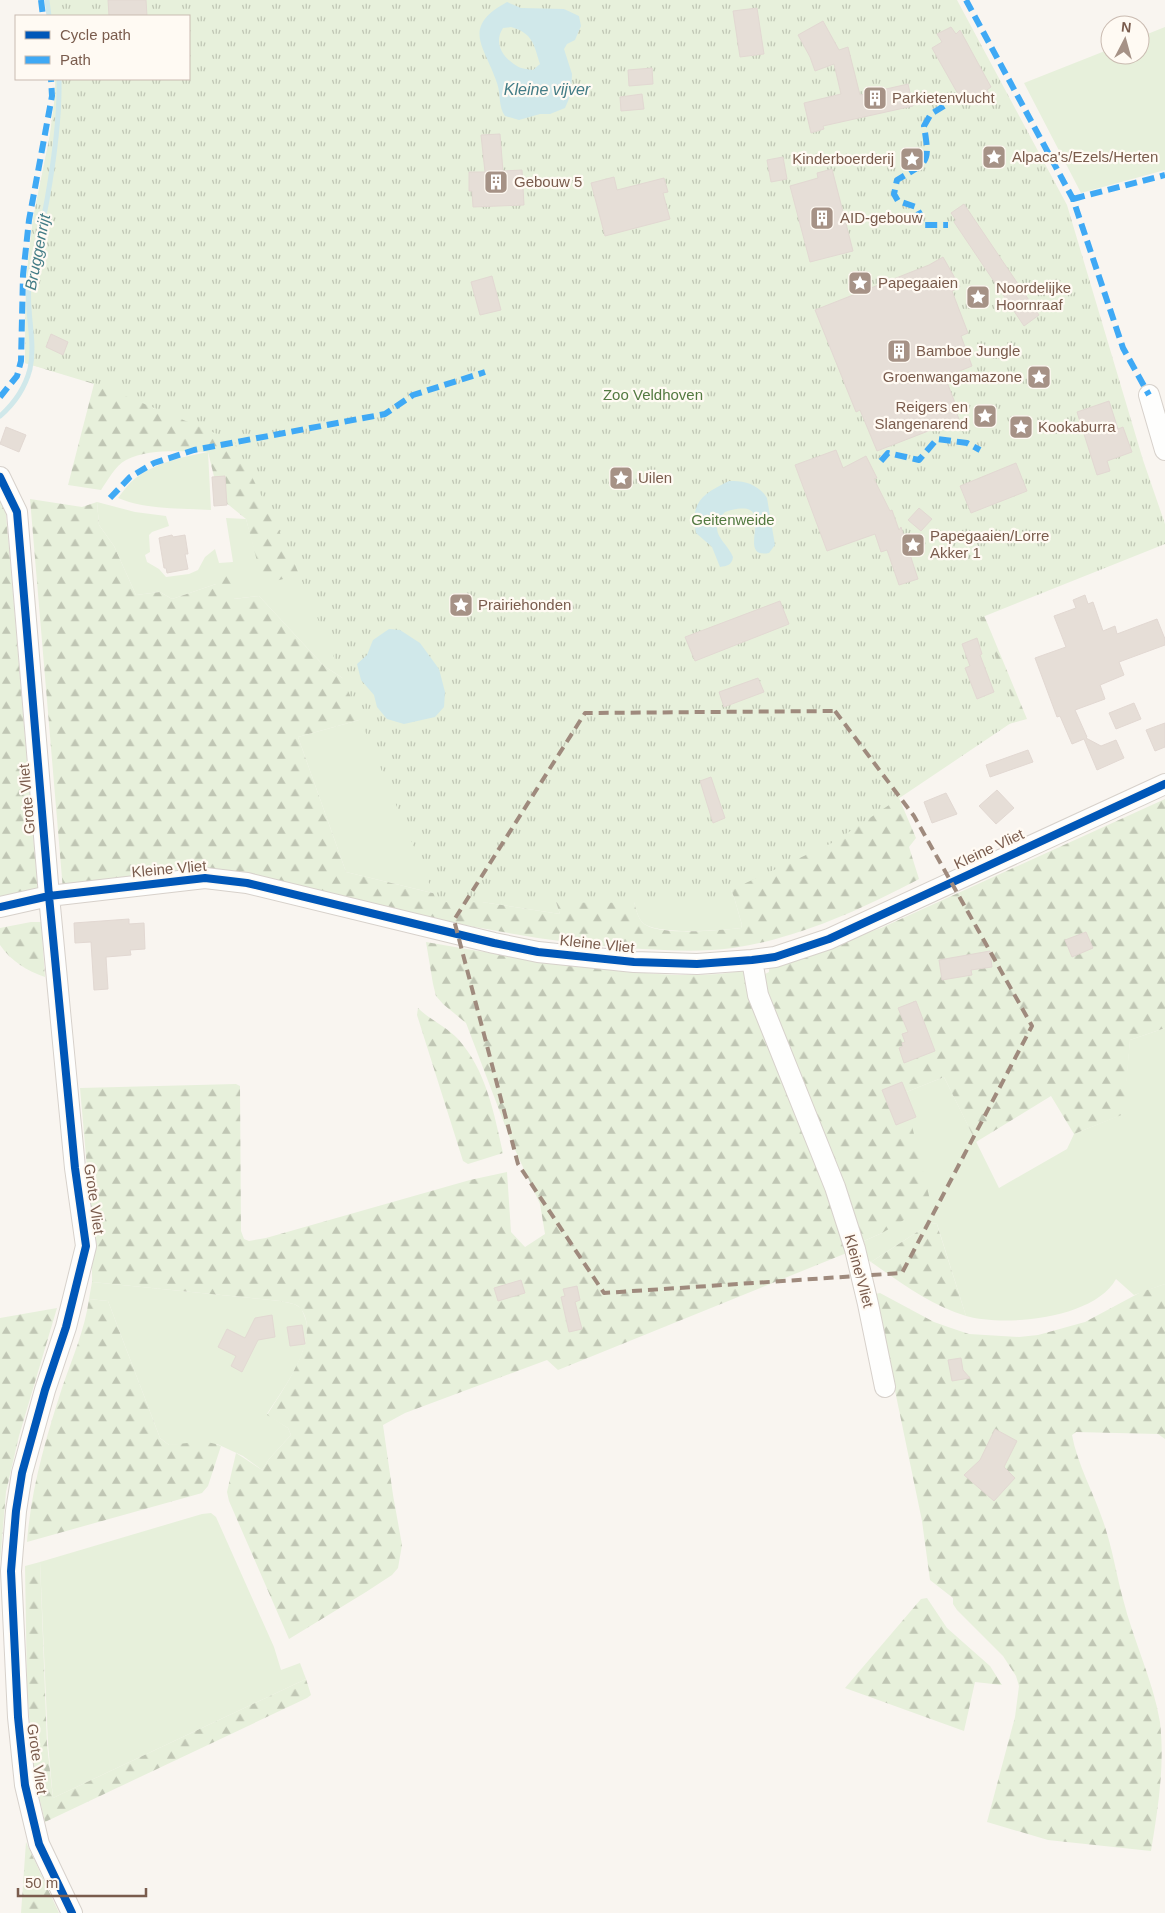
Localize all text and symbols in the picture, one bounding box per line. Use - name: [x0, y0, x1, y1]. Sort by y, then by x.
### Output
- legend: [15, 15, 190, 80]
- north arrow: [1100, 15, 1150, 65]
- text: N: [1120, 19, 1132, 36]
- text: Cycle path: [60, 26, 131, 43]
- text: Path: [60, 51, 91, 68]
- water label: Kleine vijver: [504, 81, 591, 98]
- building icon: Parkietenvlucht: [862, 85, 888, 111]
- place label: Parkietenvlucht: [892, 89, 995, 106]
- place icon: Alpaca's/Ezels/Herten: [981, 144, 1007, 170]
- place icon: Kinderboerderij: [899, 146, 925, 172]
- place label: Alpaca's/Ezels/Herten: [1012, 148, 1158, 165]
- place label: Kinderboerderij: [792, 150, 894, 167]
- building icon: Gebouw 5: [483, 169, 509, 195]
- place label: Gebouw 5: [514, 173, 582, 190]
- building icon: AID-gebouw: [809, 205, 835, 231]
- place label: AID-gebouw: [840, 209, 923, 226]
- water label: Bruggenrijt: [22, 212, 53, 292]
- place icon: Papegaaien: [847, 270, 873, 296]
- place label: Papegaaien: [878, 274, 958, 291]
- place label: Noordelijke Hoornraaf: [996, 279, 1071, 313]
- place icon: Noordelijke Hoornraaf: [965, 284, 991, 310]
- building icon: Bamboe Jungle: [886, 338, 912, 364]
- place label: Bamboe Jungle: [916, 342, 1020, 359]
- place icon: Groenwangamazone: [1026, 364, 1052, 390]
- place label: Groenwangamazone: [883, 368, 1022, 385]
- park label: Zoo Veldhoven: [603, 386, 703, 403]
- place label: Reigers en Slangenarend: [875, 398, 968, 432]
- place icon: Reigers en Slangenarend: [972, 403, 998, 429]
- place icon: Kookaburra: [1008, 414, 1034, 440]
- place label: Kookaburra: [1038, 418, 1116, 435]
- place icon: Uilen: [608, 465, 634, 491]
- place label: Uilen: [638, 469, 672, 486]
- park label: Geitenweide: [691, 511, 775, 528]
- place label: Papegaaien/Lorre Akker 1: [930, 527, 1049, 561]
- place icon: Papegaaien/Lorre Akker 1: [900, 532, 926, 558]
- place icon: Prairiehonden: [448, 592, 474, 618]
- place label: Prairiehonden: [478, 596, 571, 613]
- street label: Grote Vliet: [15, 762, 38, 835]
- street label: Kleine Vliet: [951, 825, 1027, 872]
- street label: Kleine Vliet: [131, 857, 208, 880]
- street label: Kleine Vliet: [559, 931, 636, 956]
- street label: Grote Vliet: [81, 1163, 108, 1236]
- street label: Kleine Vliet: [842, 1232, 878, 1310]
- street label: Grote Vliet: [24, 1723, 51, 1796]
- scale bar: [18, 1866, 145, 1898]
- text: 50 m: [25, 1874, 58, 1891]

